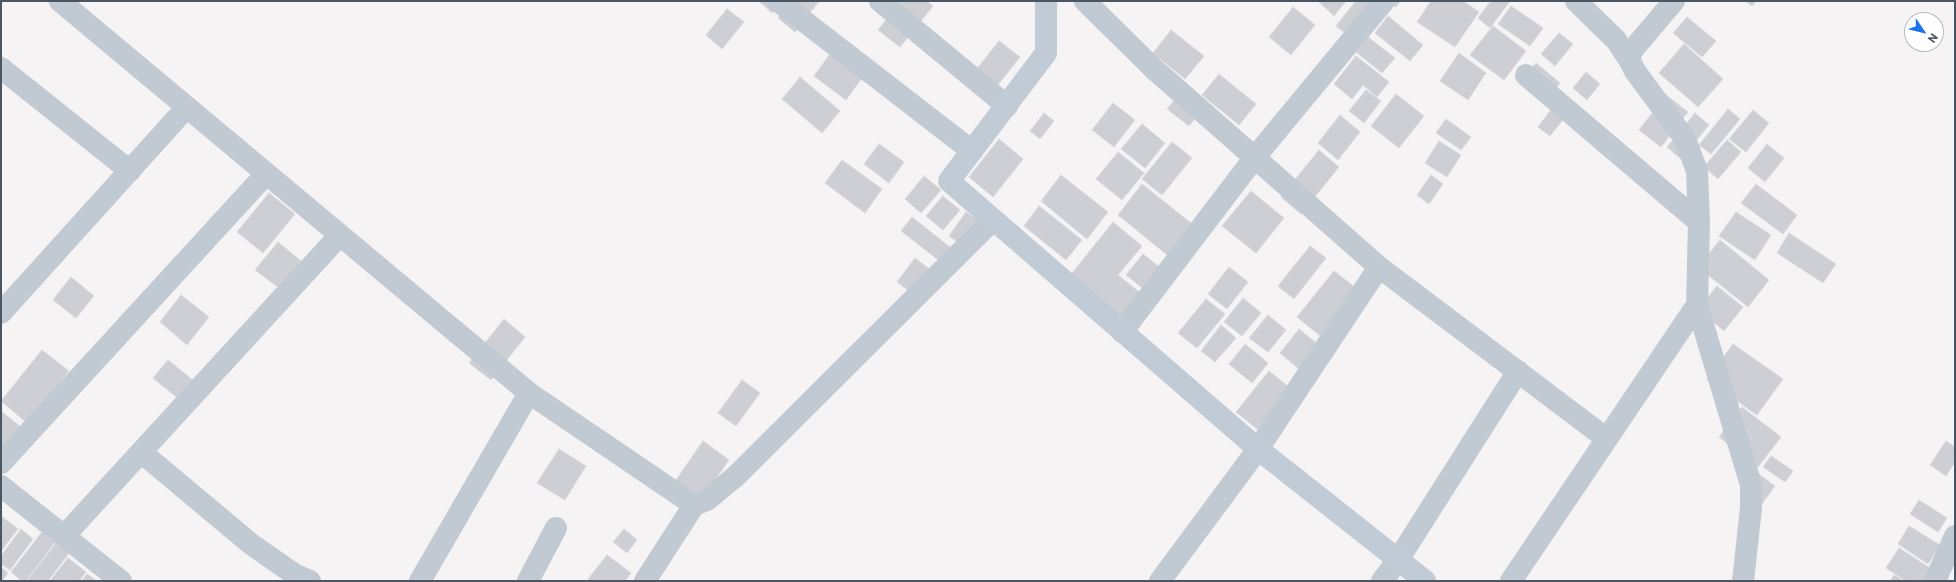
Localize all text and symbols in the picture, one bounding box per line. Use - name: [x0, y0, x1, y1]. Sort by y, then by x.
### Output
- north arrow: [1904, 12, 1944, 52]
- text: N: [1926, 31, 1941, 46]

